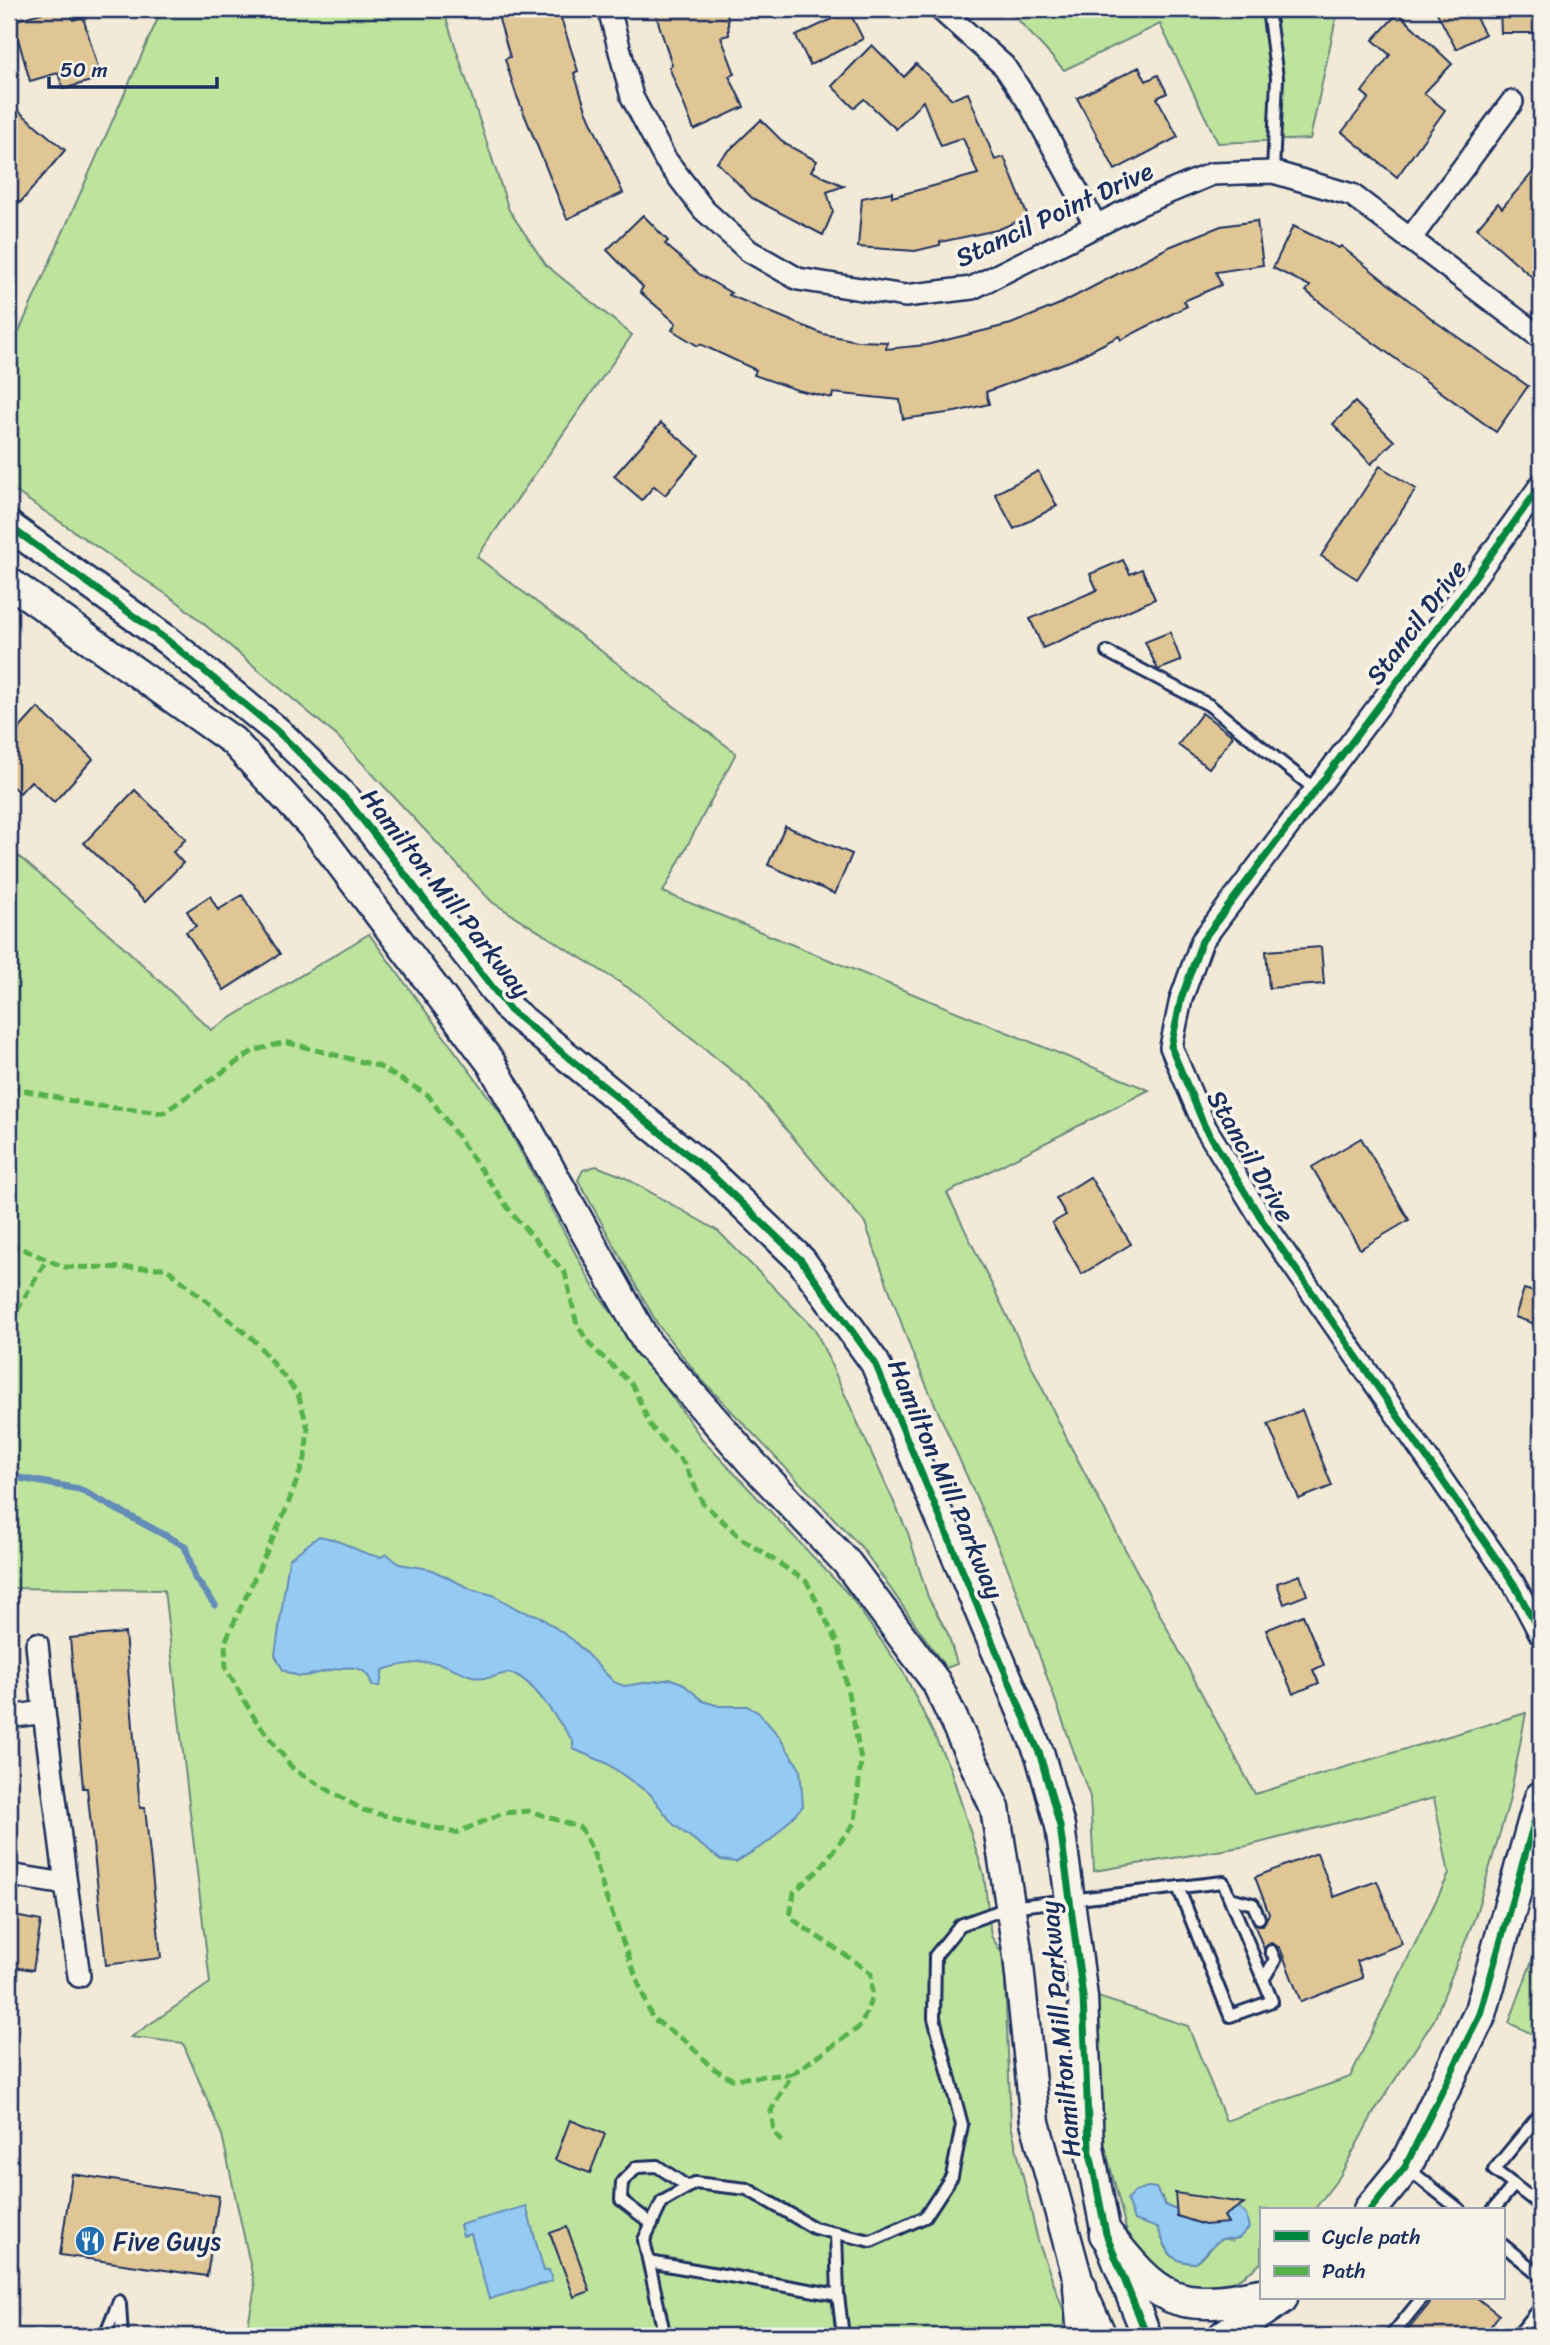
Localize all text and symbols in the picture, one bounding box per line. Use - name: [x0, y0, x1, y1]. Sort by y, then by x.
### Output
- scale bar: [49, 46, 217, 90]
- text: 50 m: [60, 51, 108, 89]
- street label: Stancil Point Drive: [947, 148, 1161, 280]
- street label: Stancil Drive: [1353, 549, 1479, 695]
- street label: Hamilton Mill Parkway: [349, 777, 544, 1009]
- street label: Stancil Drive: [1194, 1080, 1308, 1232]
- street label: Hamilton Mill Parkway: [875, 1352, 1018, 1607]
- street label: Hamilton Mill Parkway: [1026, 1898, 1094, 2159]
- legend: [1260, 2208, 1504, 2300]
- place label: Five Guys: [113, 2218, 221, 2264]
- text: Cycle path: [1322, 2218, 1421, 2256]
- restaurant icon: Five Guys: [73, 2224, 107, 2258]
- text: Path: [1322, 2252, 1365, 2290]

